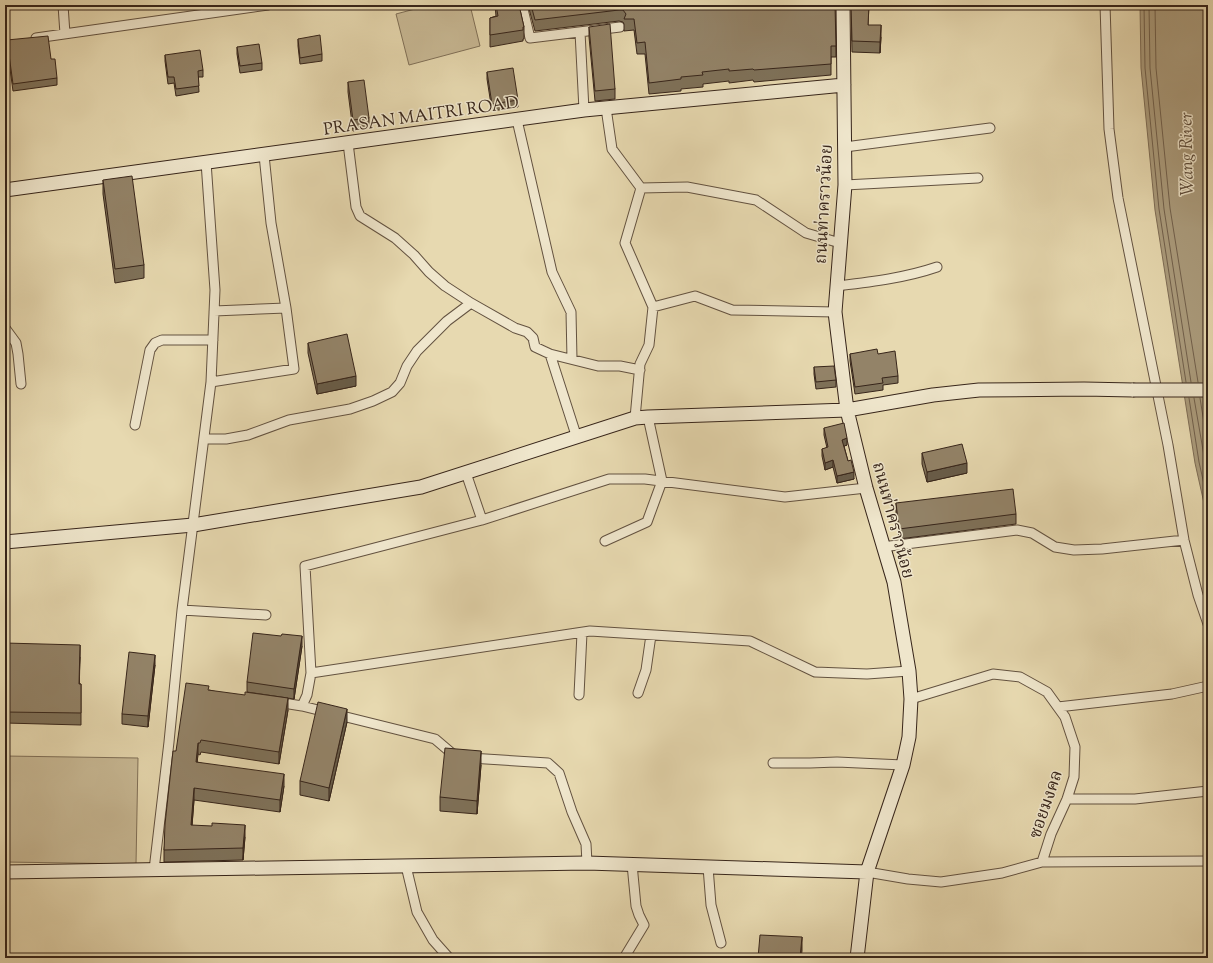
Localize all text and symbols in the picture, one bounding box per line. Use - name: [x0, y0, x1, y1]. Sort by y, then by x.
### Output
- street label: PRASAN MAITRI ROAD: [322, 91, 520, 143]
- water label: Wang River: [1174, 111, 1202, 196]
- street label: ถนนท่าคราวน้อย: [810, 144, 840, 265]
- street label: ถนนท่าคราวน้อย: [865, 460, 919, 582]
- street label: ซอยมงคล: [1024, 767, 1070, 842]

